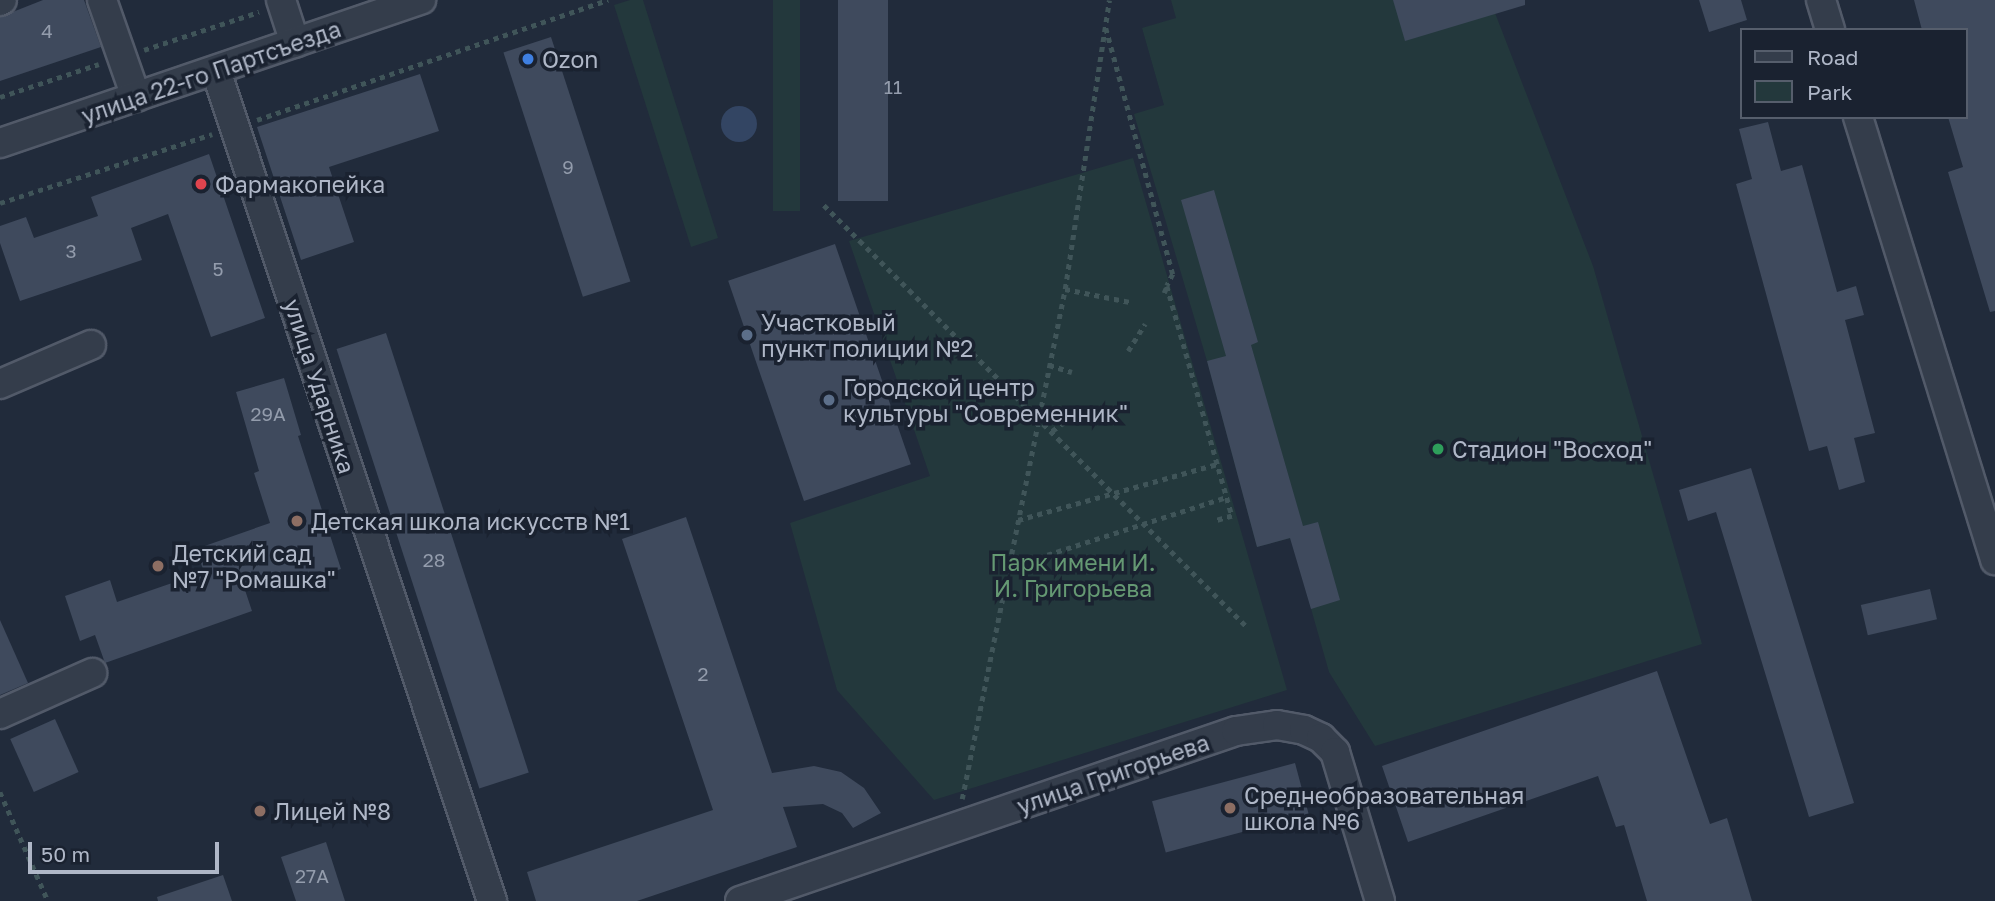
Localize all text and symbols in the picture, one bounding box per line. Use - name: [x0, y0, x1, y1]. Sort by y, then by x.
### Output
- street label: улица 22-го Партсъезда: [78, 15, 344, 129]
- house number: 4: [41, 20, 53, 42]
- legend: [1740, 28, 1967, 119]
- text: Road: [1807, 44, 1858, 70]
- place label: Ozon: [542, 45, 598, 73]
- marker: Ozon: [520, 51, 536, 67]
- house number: 11: [884, 76, 902, 98]
- text: Park: [1807, 79, 1852, 105]
- house number: 9: [562, 156, 574, 178]
- place label: Фармакопейка: [215, 170, 385, 198]
- marker: Фармакопейка: [193, 176, 209, 192]
- house number: 3: [65, 240, 77, 262]
- house number: 5: [212, 258, 224, 280]
- street label: улица Ударника: [279, 295, 361, 477]
- place label: Участковый пункт полиции №2: [761, 308, 973, 362]
- marker: Участковый пункт полиции №2: [739, 327, 755, 343]
- place label: Городской центр культуры "Современник": [843, 373, 1128, 427]
- marker: Городской центр культуры "Современник": [821, 392, 837, 408]
- house number: 29А: [250, 403, 286, 425]
- place label: Стадион "Восход": [1452, 435, 1652, 463]
- marker: Стадион "Восход": [1430, 441, 1446, 457]
- place label: Детская школа искусств №1: [311, 507, 630, 535]
- marker: Детская школа искусств №1: [289, 513, 305, 529]
- place label: Детский сад №7 "Ромашка": [172, 539, 336, 593]
- park label: Парк имени И. И. Григорьева: [990, 548, 1156, 602]
- house number: 28: [423, 549, 445, 571]
- marker: Детский сад №7 "Ромашка": [150, 558, 166, 574]
- house number: 2: [697, 663, 709, 685]
- street label: улица Григорьева: [1013, 728, 1213, 820]
- place label: Среднеобразовательная школа №6: [1244, 781, 1524, 835]
- place label: Лицей №8: [274, 797, 391, 825]
- marker: Среднеобразовательная школа №6: [1222, 800, 1238, 816]
- marker: Лицей №8: [252, 803, 268, 819]
- scale bar: [32, 828, 222, 872]
- text: 50 m: [41, 841, 90, 867]
- house number: 27А: [295, 865, 329, 887]

